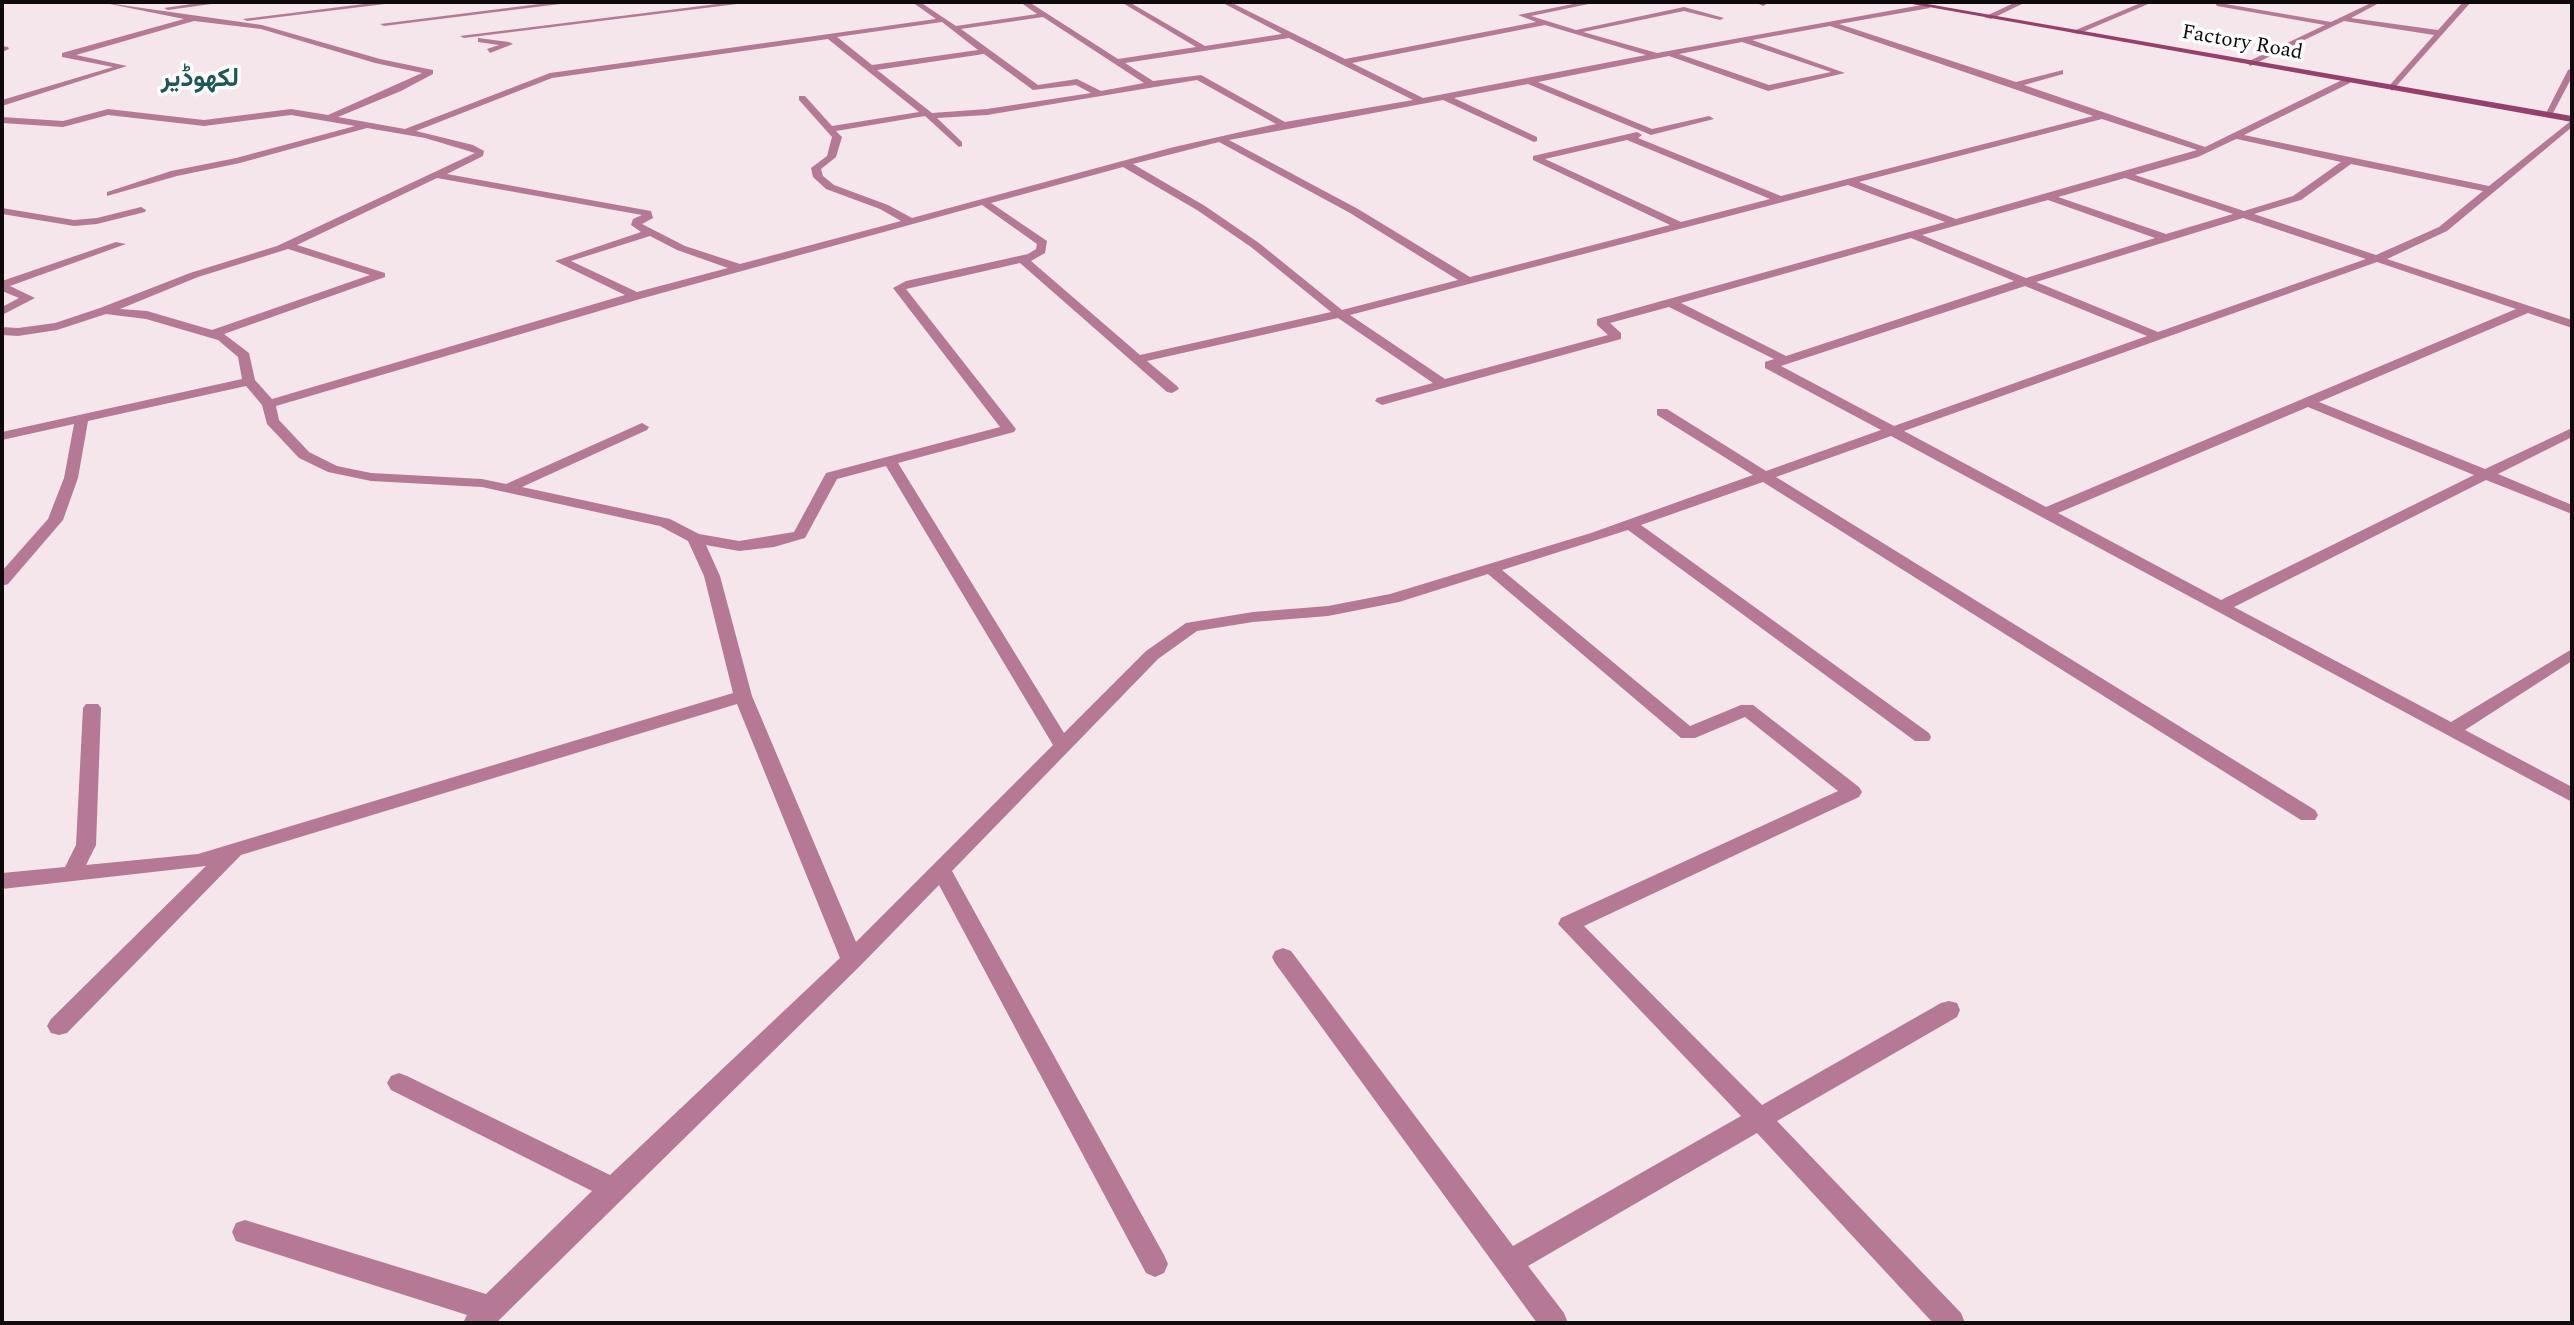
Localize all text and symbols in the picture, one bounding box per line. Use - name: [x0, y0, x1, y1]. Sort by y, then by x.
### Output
- street label: Factory Road: [2179, 21, 2305, 67]
- district label: لکھوڈیر: [161, 65, 239, 97]

